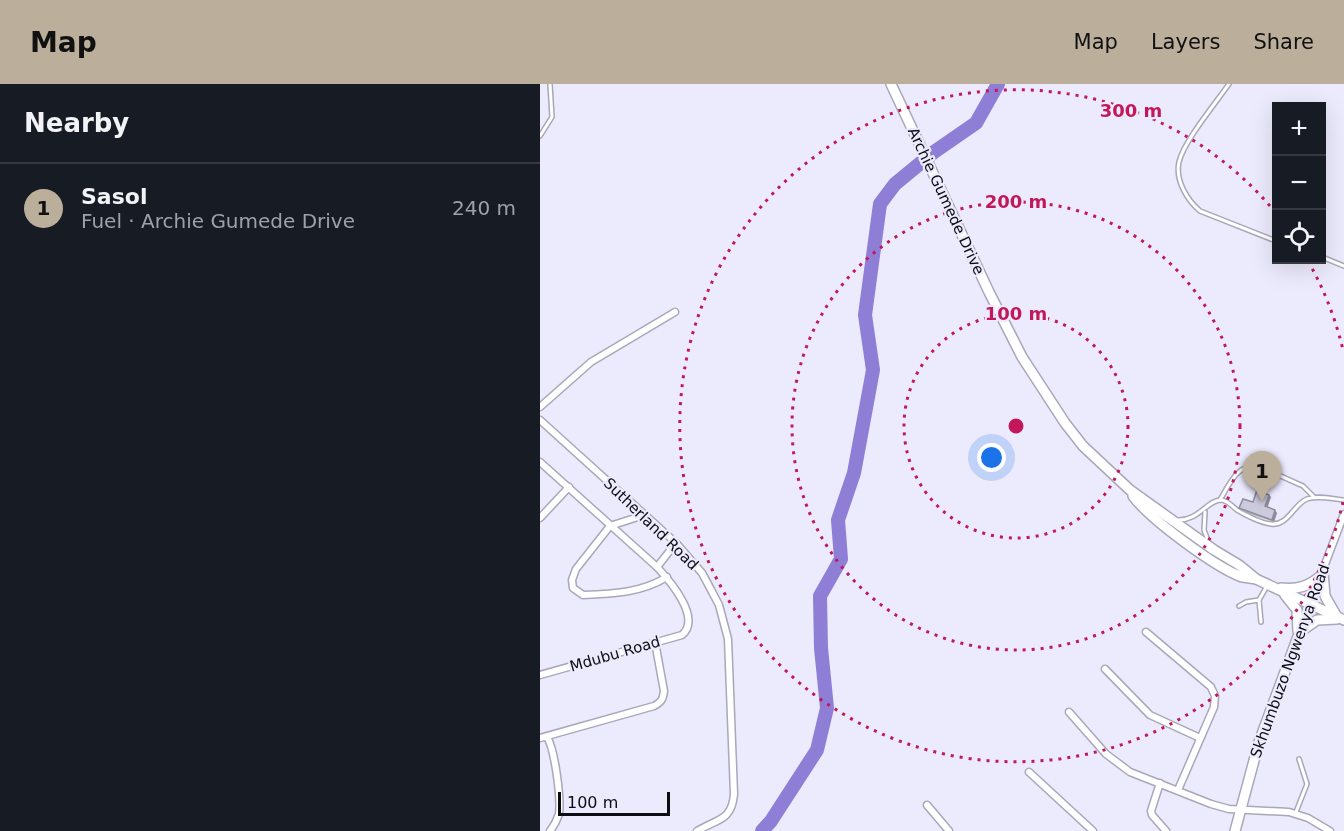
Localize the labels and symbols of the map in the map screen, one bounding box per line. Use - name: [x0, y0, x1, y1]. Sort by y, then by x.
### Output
- text: 300 m: [1100, 100, 1162, 121]
- street label: Archie Gumede Drive: [904, 124, 988, 278]
- text: 200 m: [985, 191, 1047, 212]
- text: 100 m: [985, 303, 1047, 324]
- centre of rings: [1006, 416, 1026, 436]
- your location: [977, 443, 1006, 472]
- pin: 1: [1242, 452, 1282, 501]
- street label: Sutherland Road: [600, 474, 702, 574]
- street label: Skhumbuzo Ngwenya Road: [1247, 562, 1333, 760]
- street label: Mdubu Road: [568, 632, 662, 676]
- scale bar: [558, 789, 670, 816]

